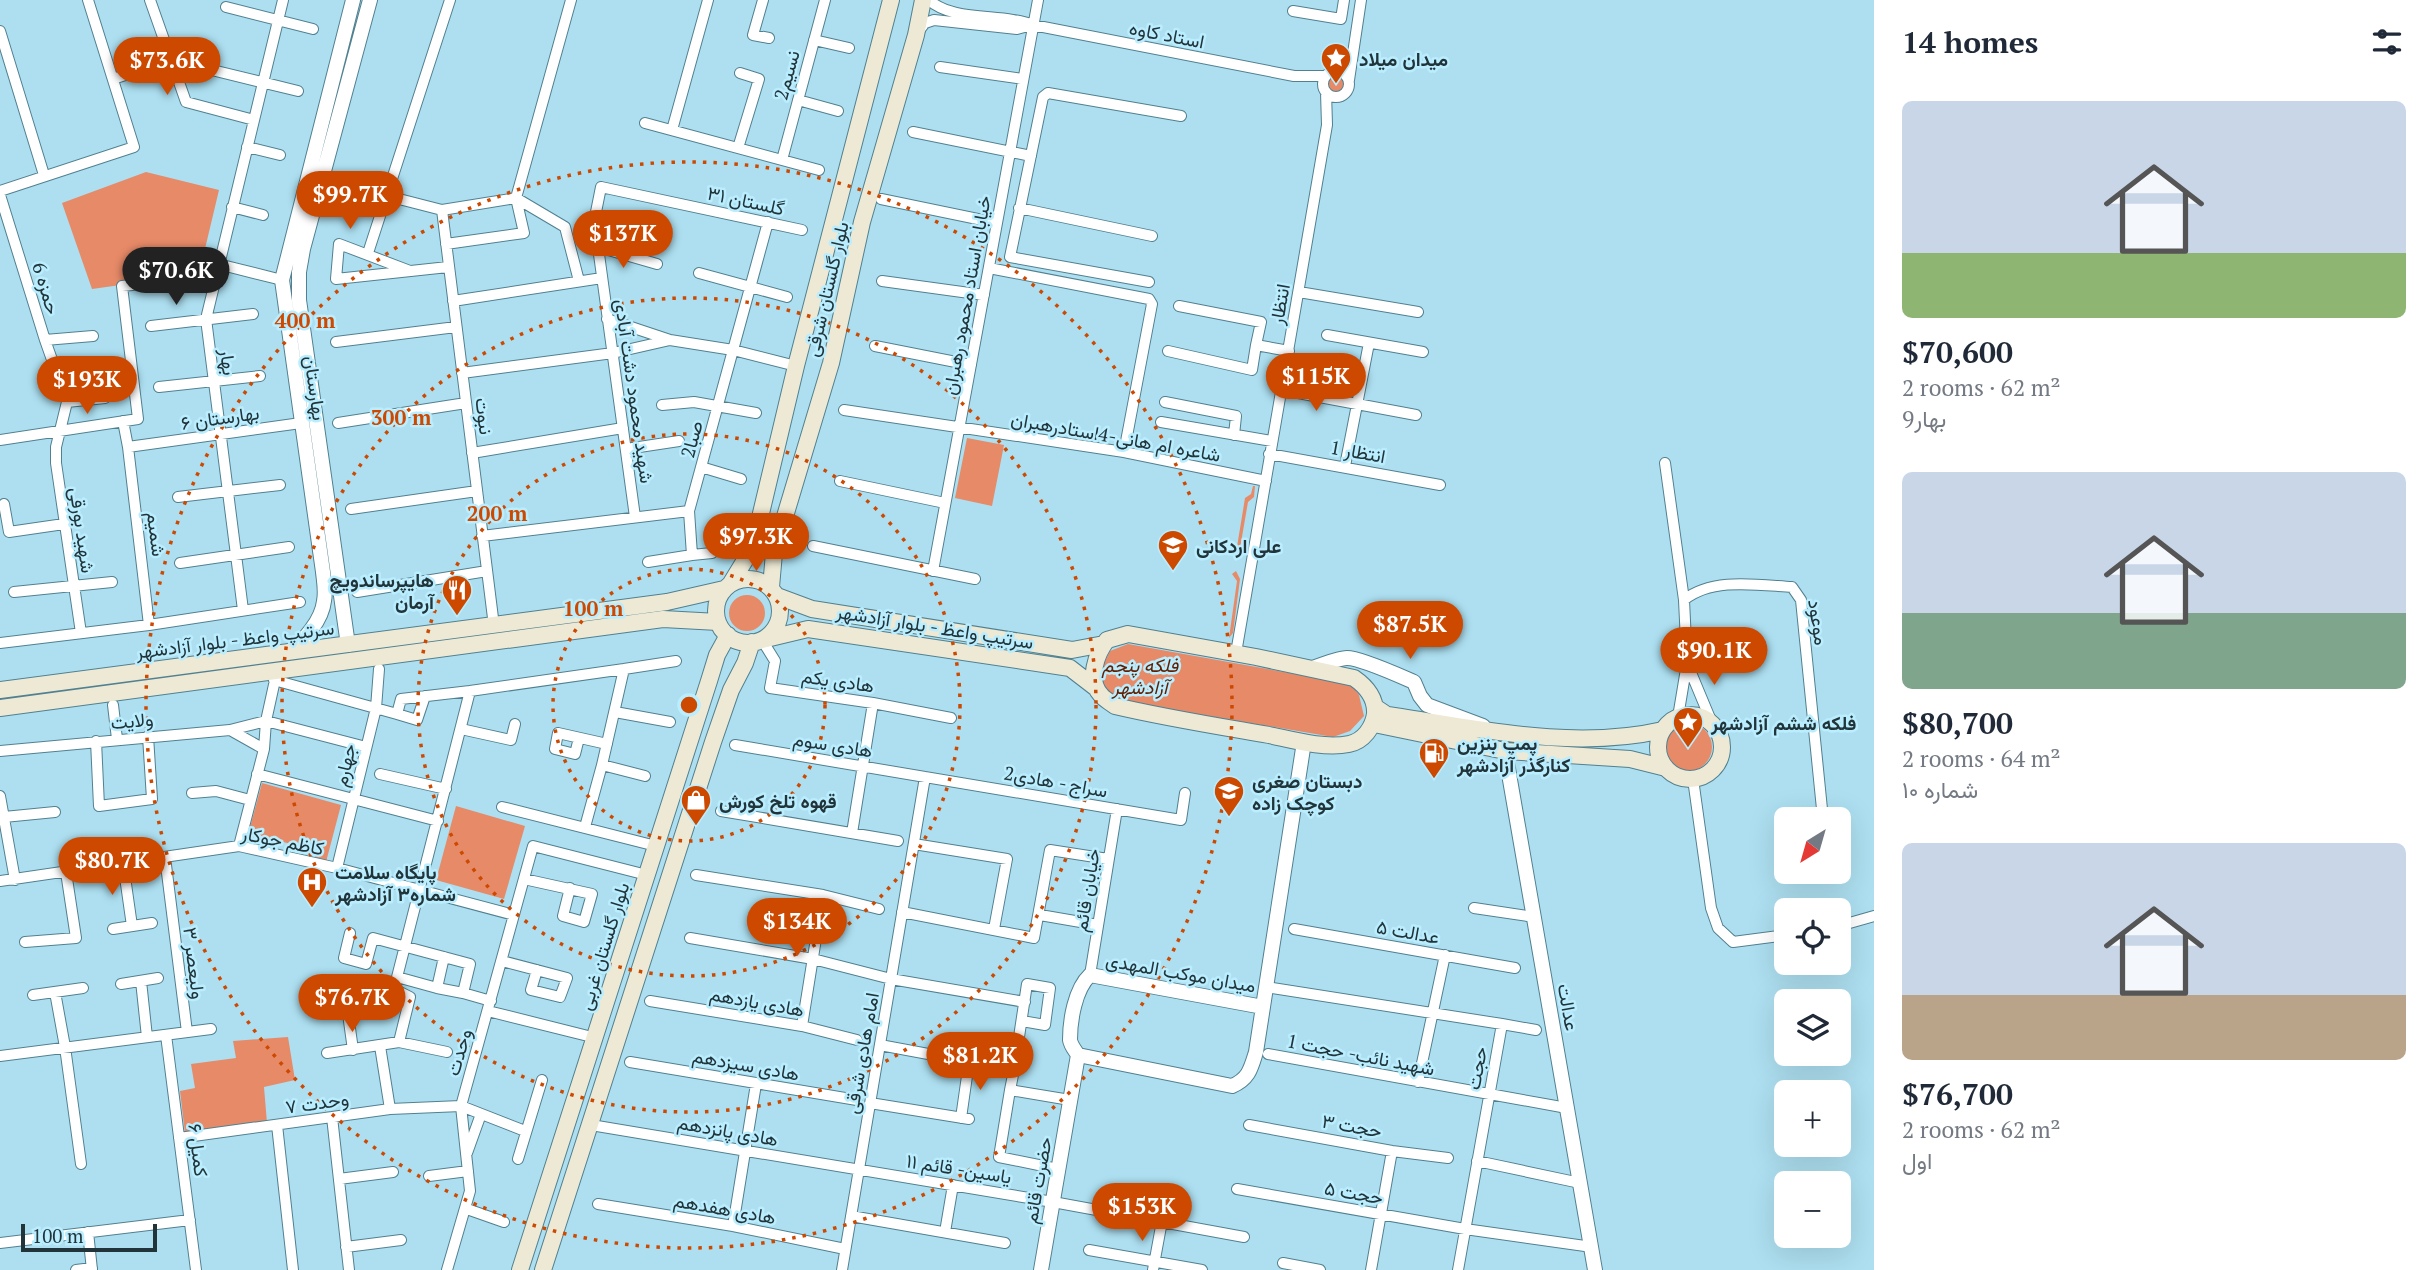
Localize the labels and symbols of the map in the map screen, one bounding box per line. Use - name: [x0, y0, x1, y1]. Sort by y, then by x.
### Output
- street label: استاد کاوه: [1127, 14, 1207, 54]
- pin: $73.6K: [110, 38, 224, 97]
- place icon: میدان میلاد: [1319, 41, 1353, 85]
- place label: میدان میلاد: [1359, 46, 1448, 71]
- street label: نسیم2: [767, 47, 806, 103]
- pin: $99.7K: [293, 172, 407, 231]
- street label: گلستان ۳۱: [705, 180, 787, 220]
- street label: خیابان استاد محمود رهبران: [936, 193, 996, 397]
- pin: $137K: [574, 210, 672, 270]
- street label: بلوار گلستان شرقی: [798, 219, 854, 359]
- pin: $70.6K: [119, 247, 233, 307]
- street label: حمزه 6: [27, 259, 67, 317]
- street label: انتظار: [1263, 282, 1295, 327]
- street label: شهید محمود دشت آبادی: [610, 297, 660, 485]
- text: 400 m: [275, 306, 336, 334]
- street label: بهار: [215, 346, 243, 377]
- street label: بهارستان: [299, 354, 333, 422]
- pin: $115K: [1267, 354, 1365, 413]
- pin: $193K: [38, 356, 136, 416]
- street label: نبوت: [470, 396, 500, 436]
- street label: بهارستان ۶: [179, 399, 261, 435]
- text: 300 m: [371, 403, 432, 431]
- street label: شاعره ام هانی-4استادرهبران: [1009, 405, 1223, 468]
- street label: صبا2: [674, 418, 708, 460]
- street label: انتظار 1: [1328, 434, 1388, 468]
- street label: شهید بورقی: [65, 486, 101, 574]
- text: 200 m: [467, 499, 528, 527]
- street label: شمیم: [141, 510, 172, 558]
- pin: $97.3K: [699, 514, 813, 573]
- school or university icon: علی اردکانی: [1156, 528, 1190, 572]
- place label: علی اردکانی: [1196, 533, 1281, 559]
- place label: هایپرساندویچ آرمان: [330, 567, 435, 615]
- restaurant icon: هایپرساندویچ آرمان: [440, 573, 474, 617]
- text: 100 m: [563, 594, 624, 622]
- street label: موعود: [1803, 597, 1835, 647]
- street label: سرتیپ واعظ - بلوار آزادشهر: [833, 598, 1036, 656]
- pin: $87.5K: [1353, 602, 1467, 661]
- street label: سرتیپ واعظ - بلوار آزادشهر: [133, 614, 336, 666]
- pin: $90.1K: [1657, 628, 1771, 687]
- park label: فلکه پنجم آزادشهر: [1101, 652, 1179, 699]
- street label: هادی یکم: [800, 663, 876, 698]
- centre of rings: [677, 693, 701, 717]
- place icon: فلکه ششم آزادشهر: [1671, 705, 1705, 749]
- street label: ولایت: [110, 706, 154, 734]
- place label: فلکه ششم آزادشهر: [1710, 710, 1857, 736]
- street label: هادی سوم: [791, 725, 874, 764]
- place label: پمپ بنزین کنارگذر آزادشهر: [1456, 730, 1571, 778]
- fuel station icon: پمپ بنزین کنارگذر آزادشهر: [1417, 736, 1451, 780]
- street label: جهارم: [327, 741, 362, 789]
- street label: سراج - هادی2: [1002, 760, 1110, 803]
- place label: دبستان صغری کوچک زاده: [1252, 768, 1362, 817]
- school or university icon: دبستان صغری کوچک زاده: [1212, 774, 1246, 818]
- shop icon: قهوه تلخ کورش: [679, 783, 713, 827]
- place label: قهوه تلخ کورش: [719, 788, 837, 815]
- north arrow: [1774, 807, 1852, 884]
- street label: کاظم جوکار: [238, 820, 326, 861]
- pin: $80.7K: [55, 838, 169, 897]
- street label: خیابان قائم: [1067, 846, 1106, 934]
- place label: پایگاه سلامت شماره۳ آزادشهر: [334, 859, 456, 907]
- hospital icon: پایگاه سلامت شماره۳ آزادشهر: [295, 865, 329, 909]
- street label: بلوار گلستان غربی: [572, 879, 634, 1013]
- pin: $134K: [748, 898, 846, 958]
- street label: عدالت ۵: [1375, 913, 1441, 949]
- street label: ولیعصر ۳: [178, 925, 212, 1001]
- street label: میدان موکب المهدی: [1104, 946, 1258, 998]
- pin: $76.7K: [295, 974, 409, 1034]
- street label: هادی یازدهم: [708, 980, 806, 1023]
- street label: عدالت: [1553, 981, 1585, 1033]
- street label: امام هادی شرقی: [838, 990, 885, 1116]
- street label: وحدت: [439, 1026, 477, 1078]
- street label: شهید نائب- حجت 1: [1285, 1027, 1437, 1081]
- pin: $81.2K: [923, 1032, 1037, 1092]
- street label: هادی سیزدهم: [690, 1042, 801, 1087]
- street label: حجت: [1460, 1044, 1492, 1092]
- street label: وحدت ۷: [284, 1085, 350, 1119]
- street label: حجت ۳: [1320, 1107, 1384, 1143]
- street label: هادی پانزدهم: [675, 1109, 780, 1153]
- street label: کمیل ۶: [183, 1122, 215, 1178]
- street label: حضرت قائم: [1017, 1135, 1058, 1226]
- street label: یاسین- قائم ۱۱: [904, 1147, 1013, 1190]
- street label: حجت ۵: [1323, 1175, 1385, 1209]
- pin: $153K: [1093, 1184, 1191, 1243]
- street label: هادی هفدهم: [672, 1187, 778, 1230]
- scale bar: [21, 1221, 158, 1253]

